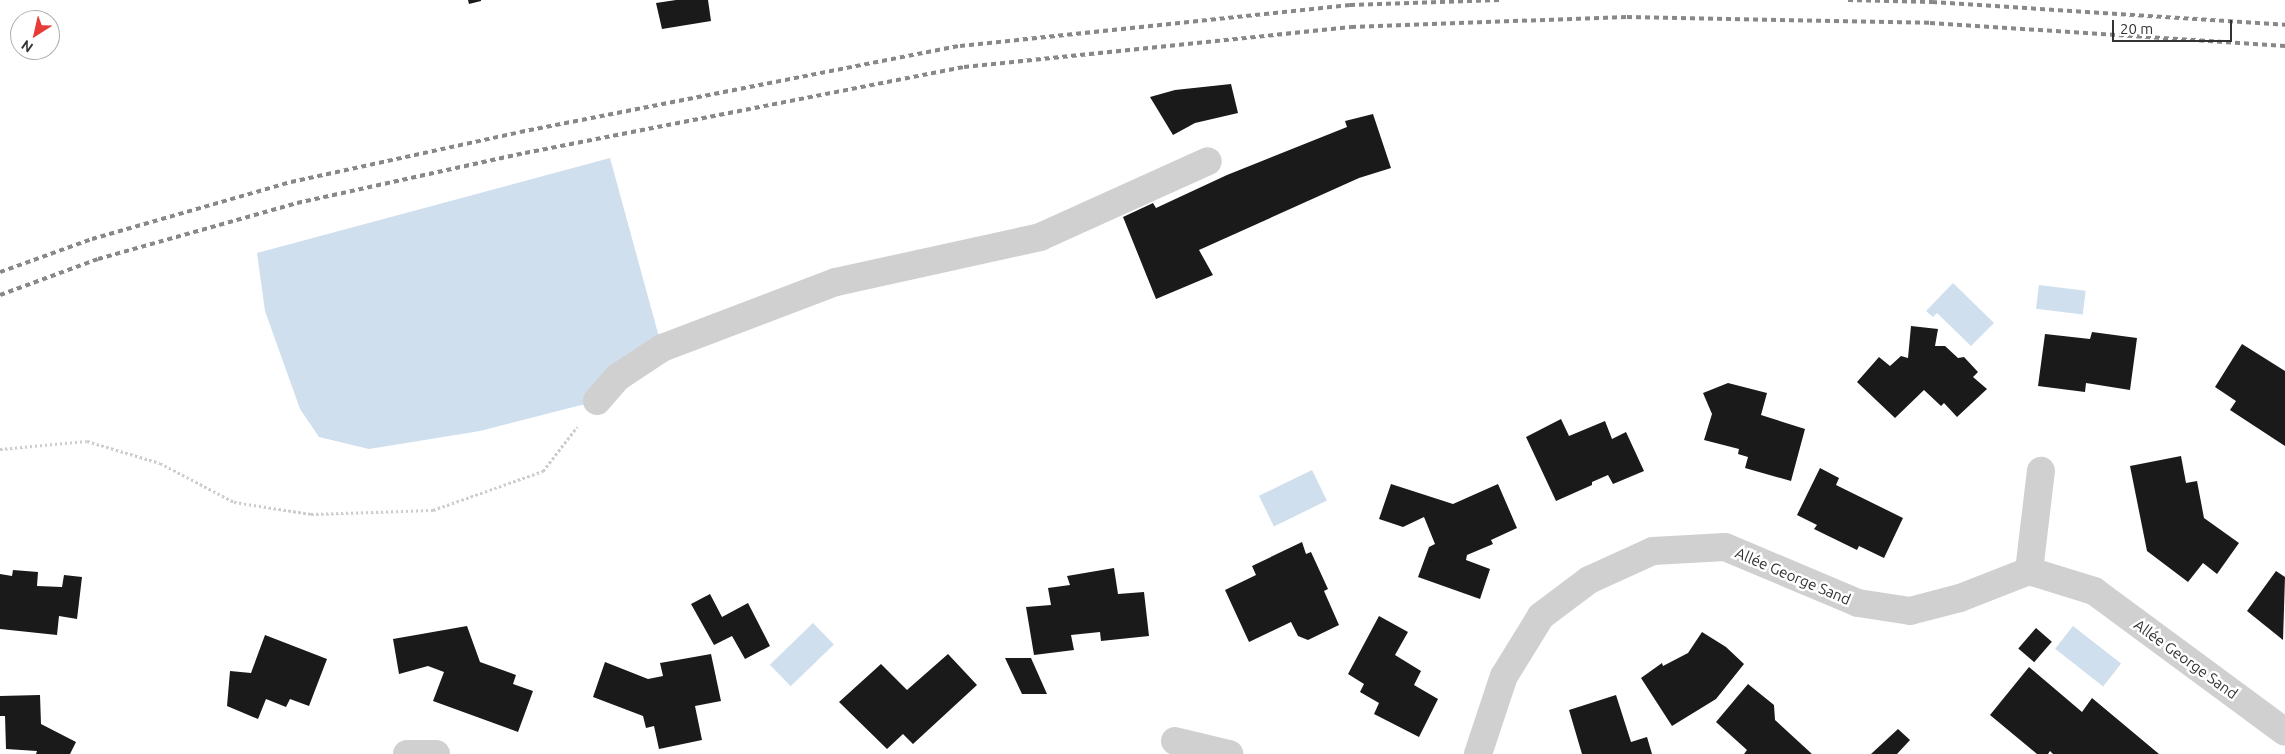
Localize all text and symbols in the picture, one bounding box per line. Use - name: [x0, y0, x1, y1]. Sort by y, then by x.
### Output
- north arrow: [10, 10, 60, 60]
- scale bar: [2115, 10, 2235, 42]
- text: 20 m: [2120, 20, 2153, 37]
- text: N: [18, 37, 36, 56]
- street label: Allée George Sand: [1733, 544, 1853, 608]
- street label: Allée George Sand: [2131, 615, 2241, 703]

